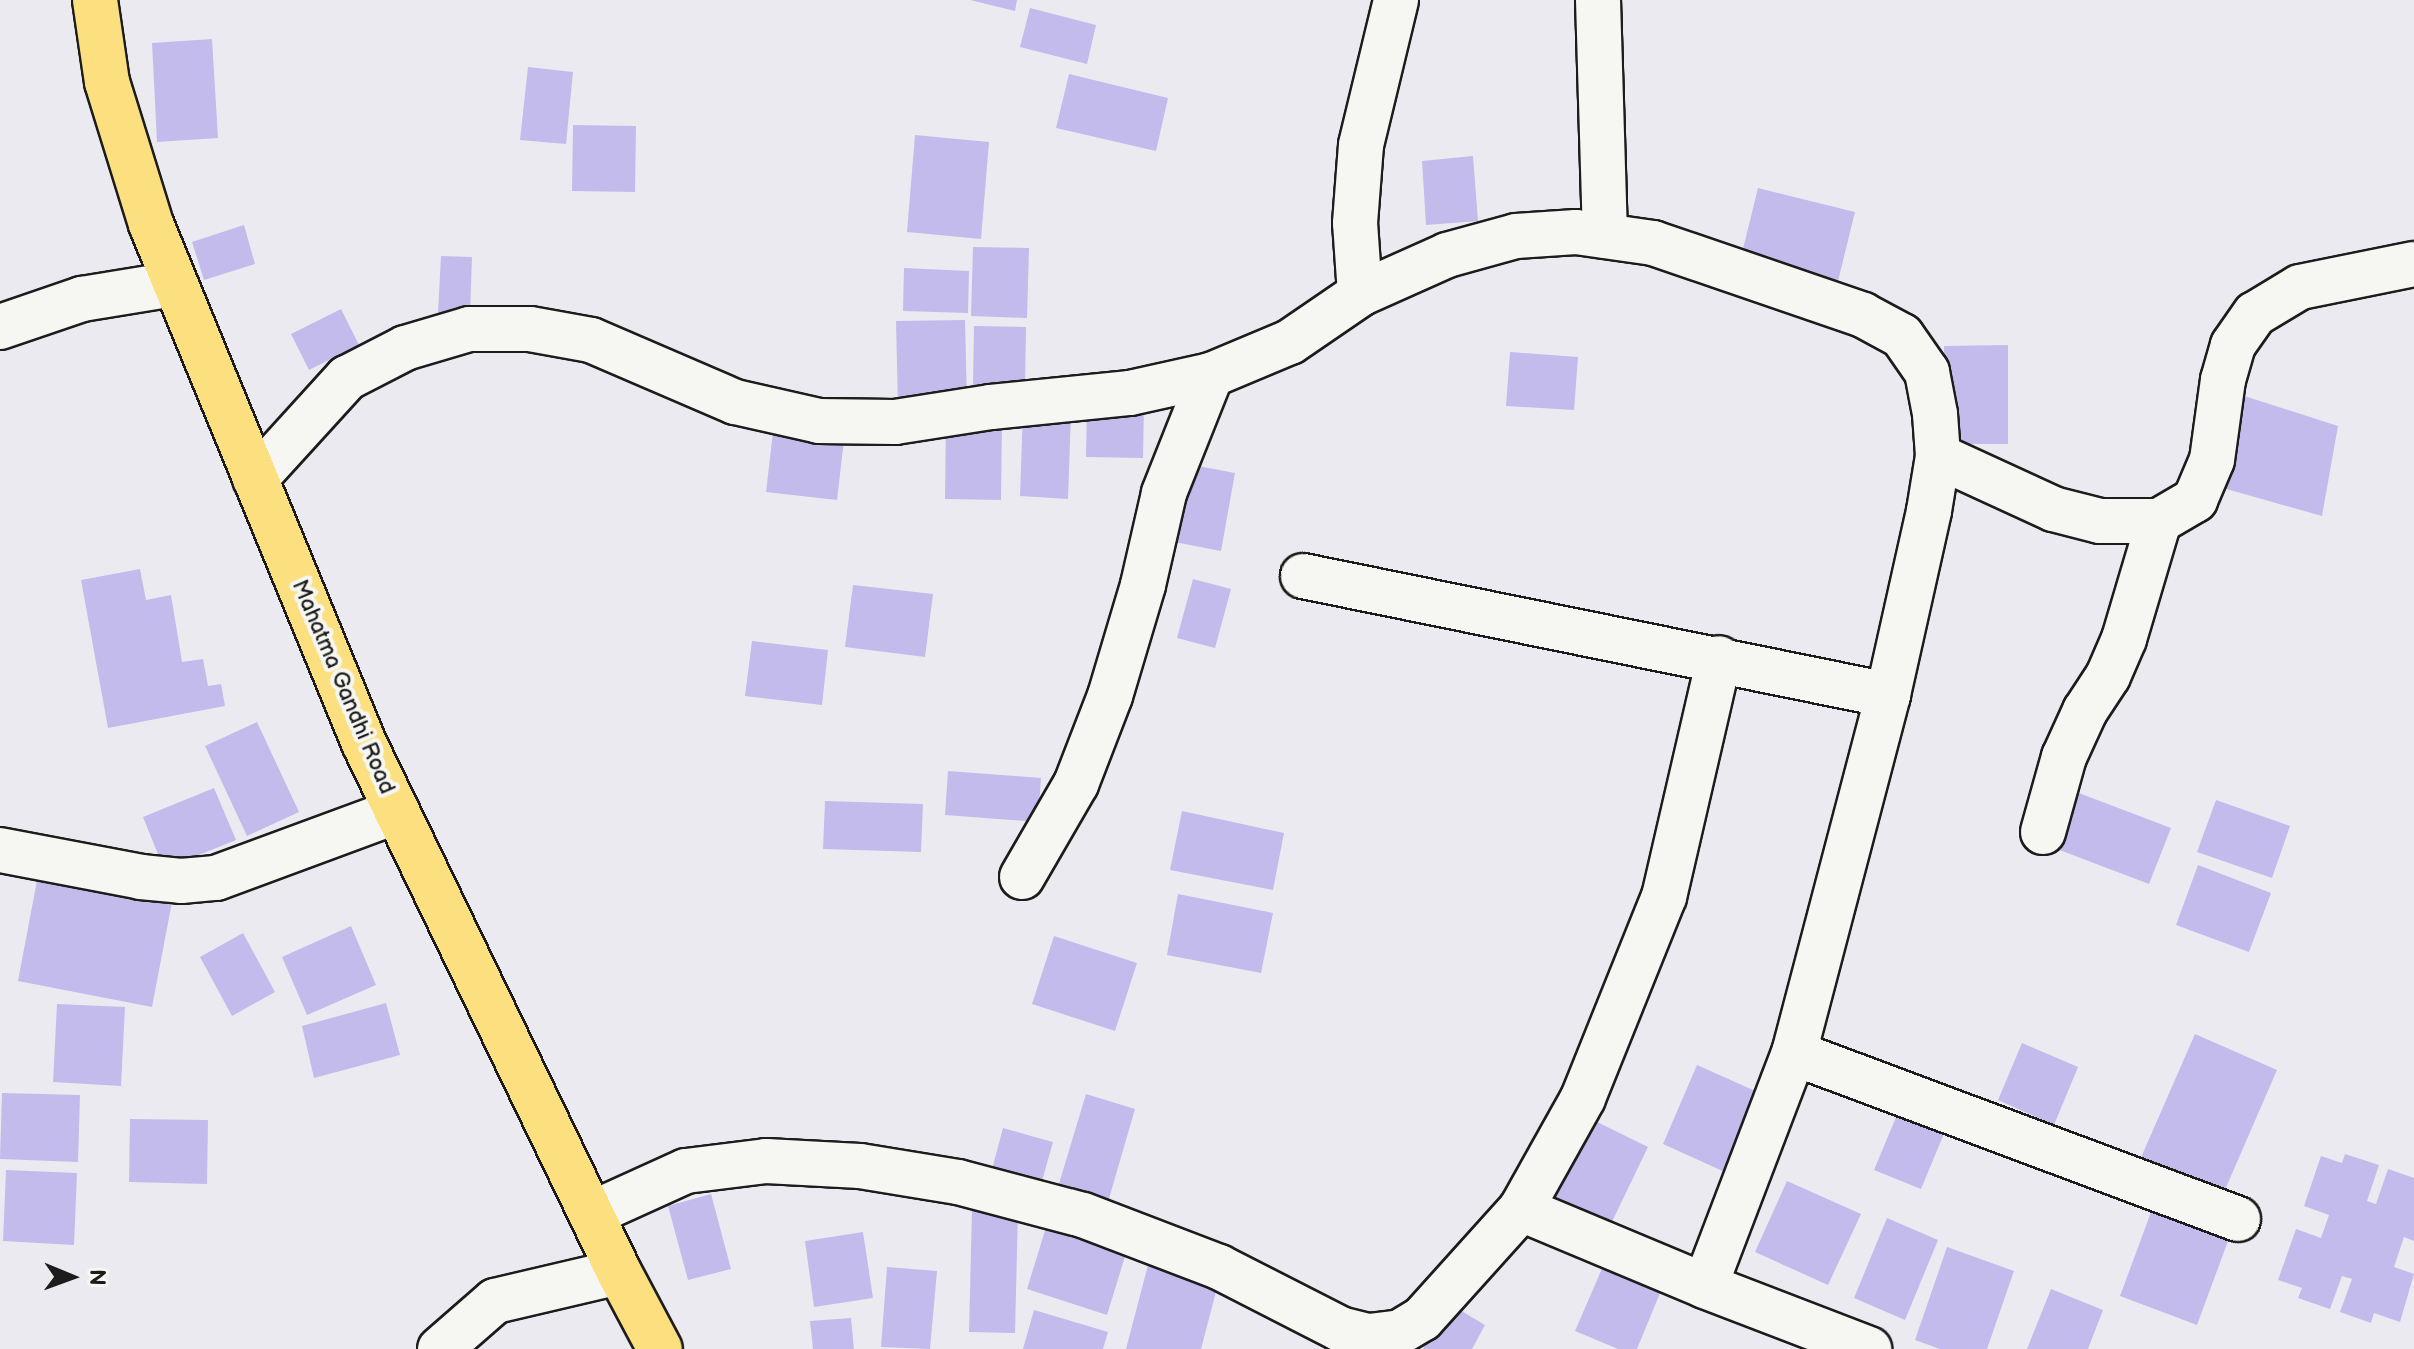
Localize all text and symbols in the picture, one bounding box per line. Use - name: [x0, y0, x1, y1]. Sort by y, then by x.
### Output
- street label: Mahatma Gandhi Road: [286, 576, 400, 798]
- north arrow: [32, 1237, 112, 1317]
- text: N: [83, 1269, 110, 1286]

